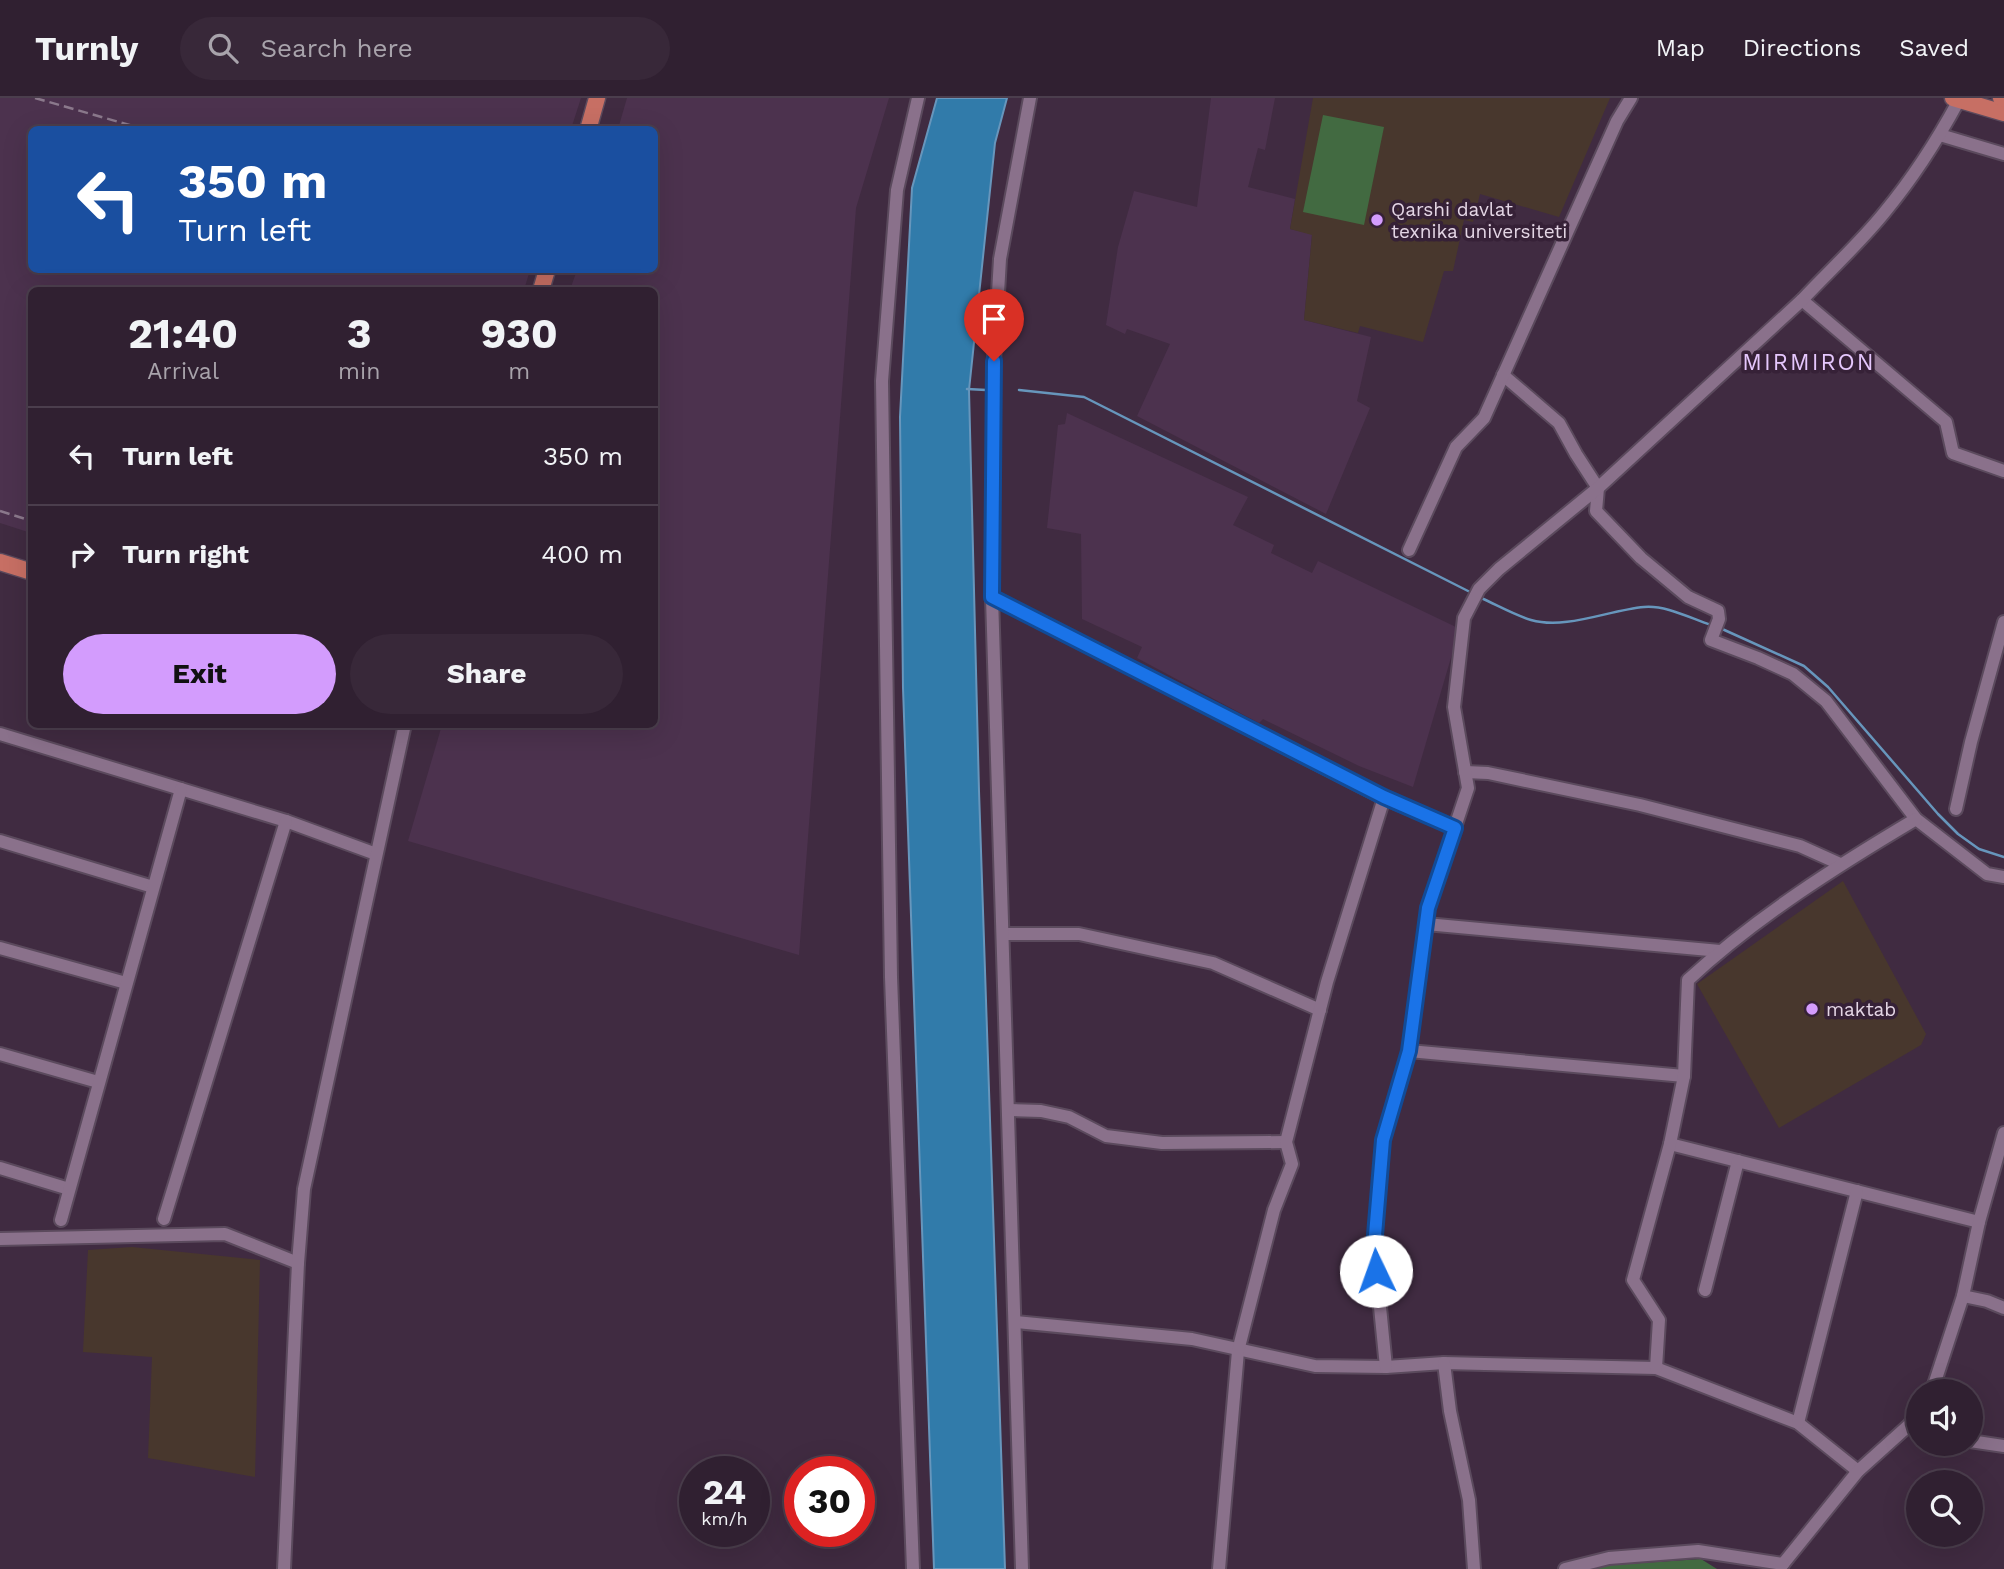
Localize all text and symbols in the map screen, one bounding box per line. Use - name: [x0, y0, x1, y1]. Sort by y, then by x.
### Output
- search box: [180, 17, 670, 80]
- text: Turnly: [35, 29, 138, 68]
- icon: search: [204, 29, 242, 67]
- text: Search here: [260, 33, 413, 63]
- text: Map: [1656, 34, 1705, 62]
- text: Directions: [1743, 34, 1861, 62]
- text: Saved: [1899, 34, 1969, 62]
- text: 350 m: [178, 152, 327, 210]
- icon: left: [63, 154, 154, 245]
- place label: Qarshi davlat texnika universiteti: [1391, 198, 1567, 243]
- text: Turn left: [178, 211, 311, 249]
- marker: Qarshi davlat texnika universiteti: [1369, 212, 1385, 228]
- pin: [964, 289, 1024, 361]
- icon: arrive: [975, 300, 1013, 338]
- text: 21:40: [128, 309, 238, 358]
- text: 3: [347, 309, 372, 358]
- text: 930: [480, 309, 558, 358]
- district label: MIRMIRON: [1742, 349, 1876, 376]
- text: Arrival: [147, 358, 219, 385]
- text: min: [338, 358, 380, 385]
- text: m: [508, 358, 530, 385]
- icon: left: [63, 437, 101, 475]
- text: Turn left: [122, 441, 233, 471]
- text: 350 m: [543, 441, 623, 471]
- icon: right: [63, 535, 101, 573]
- text: Turn right: [122, 539, 249, 569]
- text: 400 m: [541, 539, 623, 569]
- button: Exit: [63, 634, 336, 714]
- button: Share: [350, 634, 623, 714]
- place label: maktab: [1826, 998, 1896, 1021]
- marker: maktab: [1804, 1001, 1820, 1017]
- position arrow: [1339, 1234, 1413, 1308]
- map controls: [1906, 1379, 1983, 1547]
- button: sound: [1906, 1379, 1983, 1456]
- speed limit sign: 30: [784, 1456, 875, 1547]
- button: search: [1906, 1470, 1983, 1547]
- text: 24: [703, 1471, 746, 1513]
- text: km/h: [701, 1508, 748, 1529]

